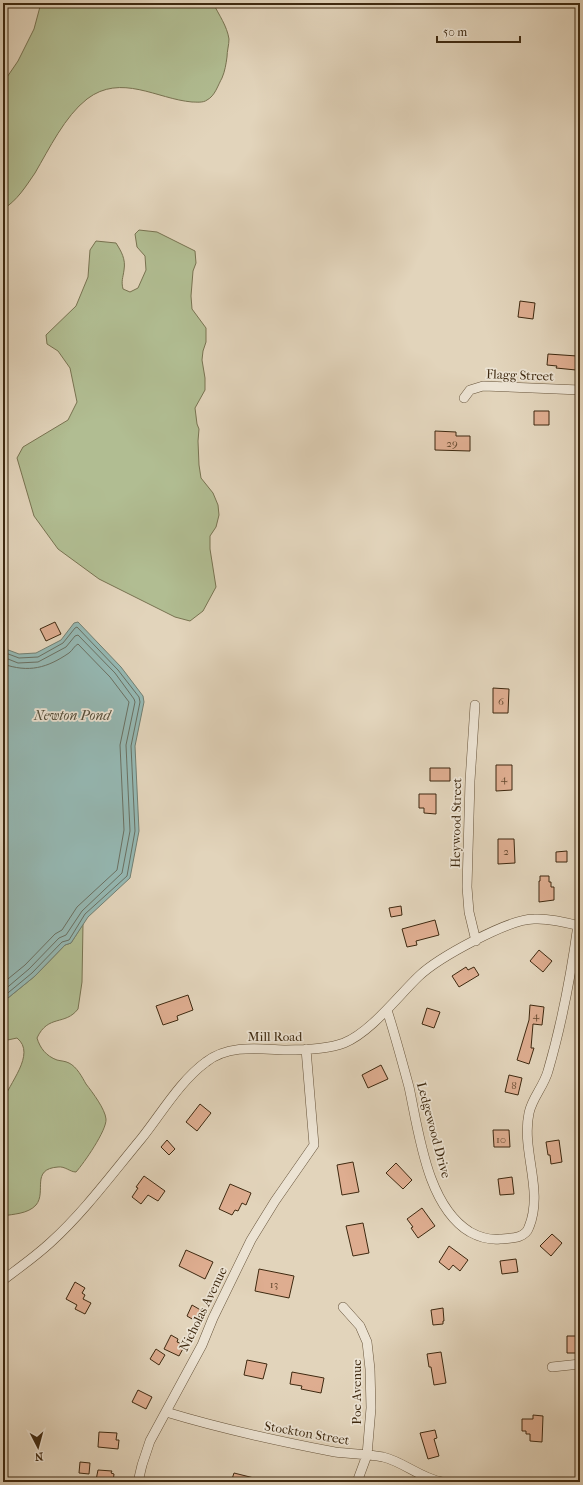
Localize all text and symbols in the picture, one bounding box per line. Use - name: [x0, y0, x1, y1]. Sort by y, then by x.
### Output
- scale bar: [437, 18, 520, 44]
- text: 50 m: [443, 25, 467, 39]
- street label: Flagg Street: [486, 366, 554, 384]
- house number: 29: [446, 437, 458, 450]
- house number: 6: [498, 695, 504, 708]
- water label: Newton Pond: [33, 707, 112, 724]
- house number: 4: [501, 772, 508, 785]
- street label: Heywood Street: [448, 777, 464, 868]
- house number: 2: [503, 845, 509, 858]
- house number: 4: [533, 1009, 540, 1022]
- street label: Mill Road: [248, 1029, 303, 1044]
- house number: 8: [511, 1079, 517, 1092]
- street label: Ledgewood Drive: [414, 1080, 454, 1180]
- house number: 10: [496, 1133, 506, 1146]
- street label: Nicholas Avenue: [176, 1264, 230, 1354]
- house number: 13: [270, 1278, 278, 1291]
- street label: Poe Avenue: [349, 1359, 364, 1425]
- street label: Stockton Street: [263, 1418, 351, 1448]
- north arrow: [18, 1427, 58, 1467]
- text: N: [34, 1450, 44, 1463]

